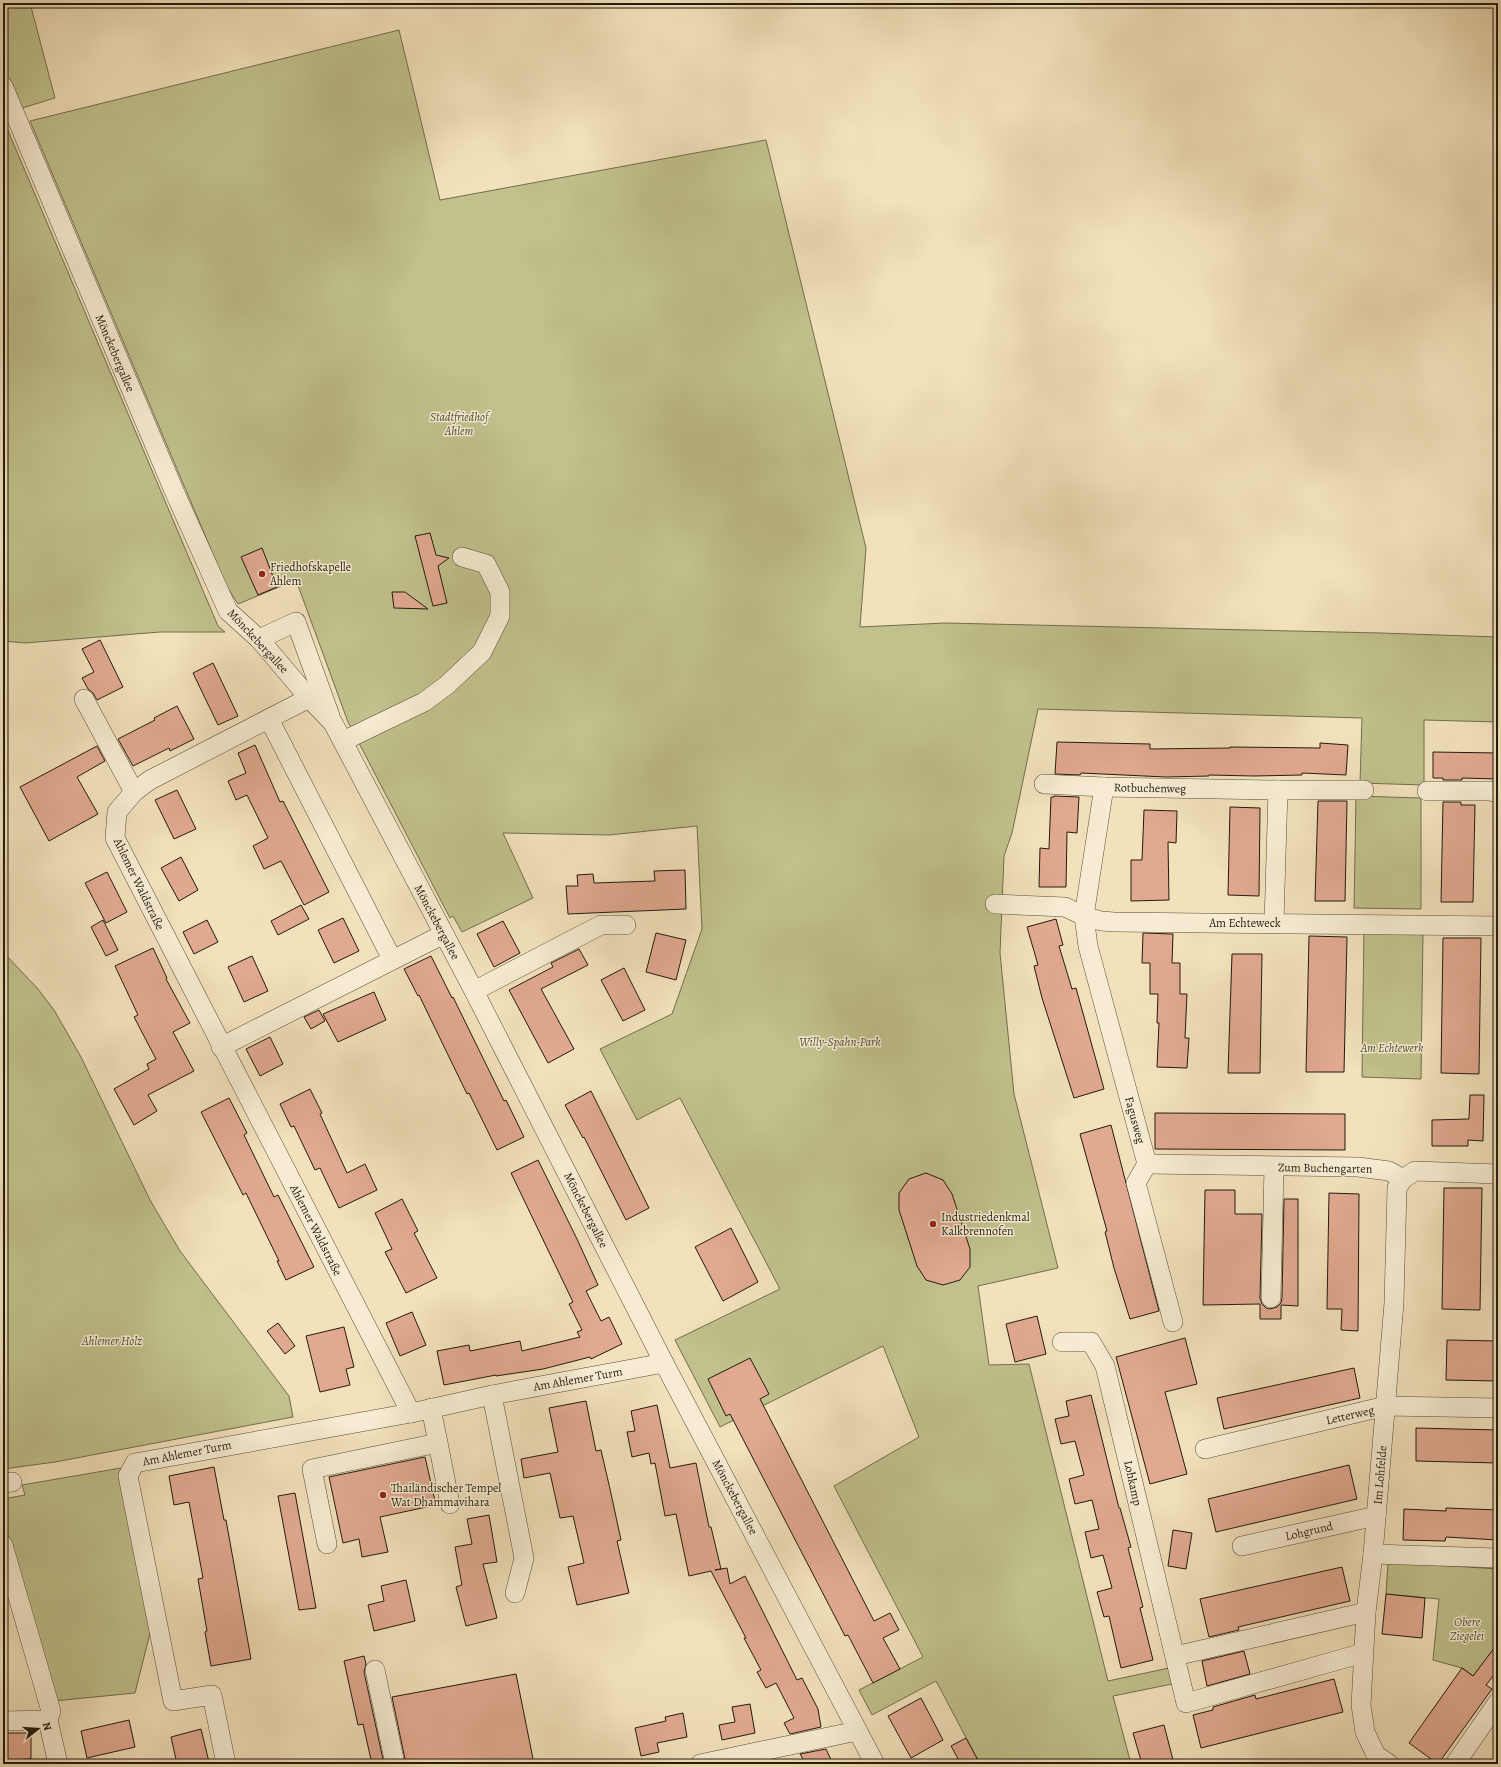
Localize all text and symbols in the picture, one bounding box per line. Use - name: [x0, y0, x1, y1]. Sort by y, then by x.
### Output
- street label: Mönckebergallee: [91, 312, 139, 394]
- park label: Stadtfriedhof Ahlem: [430, 409, 491, 439]
- place label: Friedhofskapelle Ahlem: [269, 559, 351, 589]
- marker: Friedhofskapelle Ahlem: [257, 569, 267, 579]
- street label: Mönckebergallee: [224, 605, 292, 677]
- street label: Rotbuchenweg: [1114, 779, 1186, 797]
- street label: Ahlemer Waldstraße: [109, 835, 168, 933]
- street label: Mönckebergallee: [411, 882, 463, 962]
- street label: Am Echteweck: [1208, 915, 1281, 931]
- park label: Willy-Spahn-Park: [799, 1034, 881, 1050]
- park label: Am Echtewerk: [1360, 1040, 1424, 1056]
- street label: Fagusweg: [1121, 1095, 1149, 1145]
- street label: Zum Buchengarten: [1278, 1159, 1373, 1177]
- street label: Mönckebergallee: [560, 1169, 612, 1251]
- street label: Ahlemer Waldstraße: [286, 1181, 346, 1278]
- place label: Industriedenkmal Kalkbrennofen: [941, 1209, 1030, 1239]
- marker: Industriedenkmal Kalkbrennofen: [928, 1219, 938, 1229]
- park label: Ahlemer Holz: [81, 1333, 142, 1349]
- street label: Am Ahlemer Turm: [531, 1363, 624, 1395]
- street label: Letterweg: [1324, 1402, 1376, 1428]
- street label: Am Ahlemer Turm: [140, 1437, 233, 1470]
- street label: Im Lohfelde: [1369, 1445, 1391, 1505]
- street label: Mönckebergallee: [709, 1457, 761, 1537]
- street label: Lohkamp: [1120, 1459, 1146, 1507]
- place label: Thailändischer Tempel Wat Dhammavihara: [390, 1480, 501, 1510]
- marker: Thailändischer Tempel Wat Dhammavihara: [378, 1490, 388, 1500]
- street label: Lohgrund: [1284, 1518, 1335, 1544]
- park label: Obere Ziegelei: [1450, 1614, 1484, 1644]
- north arrow: [18, 1709, 58, 1749]
- text: N: [39, 1720, 55, 1732]

